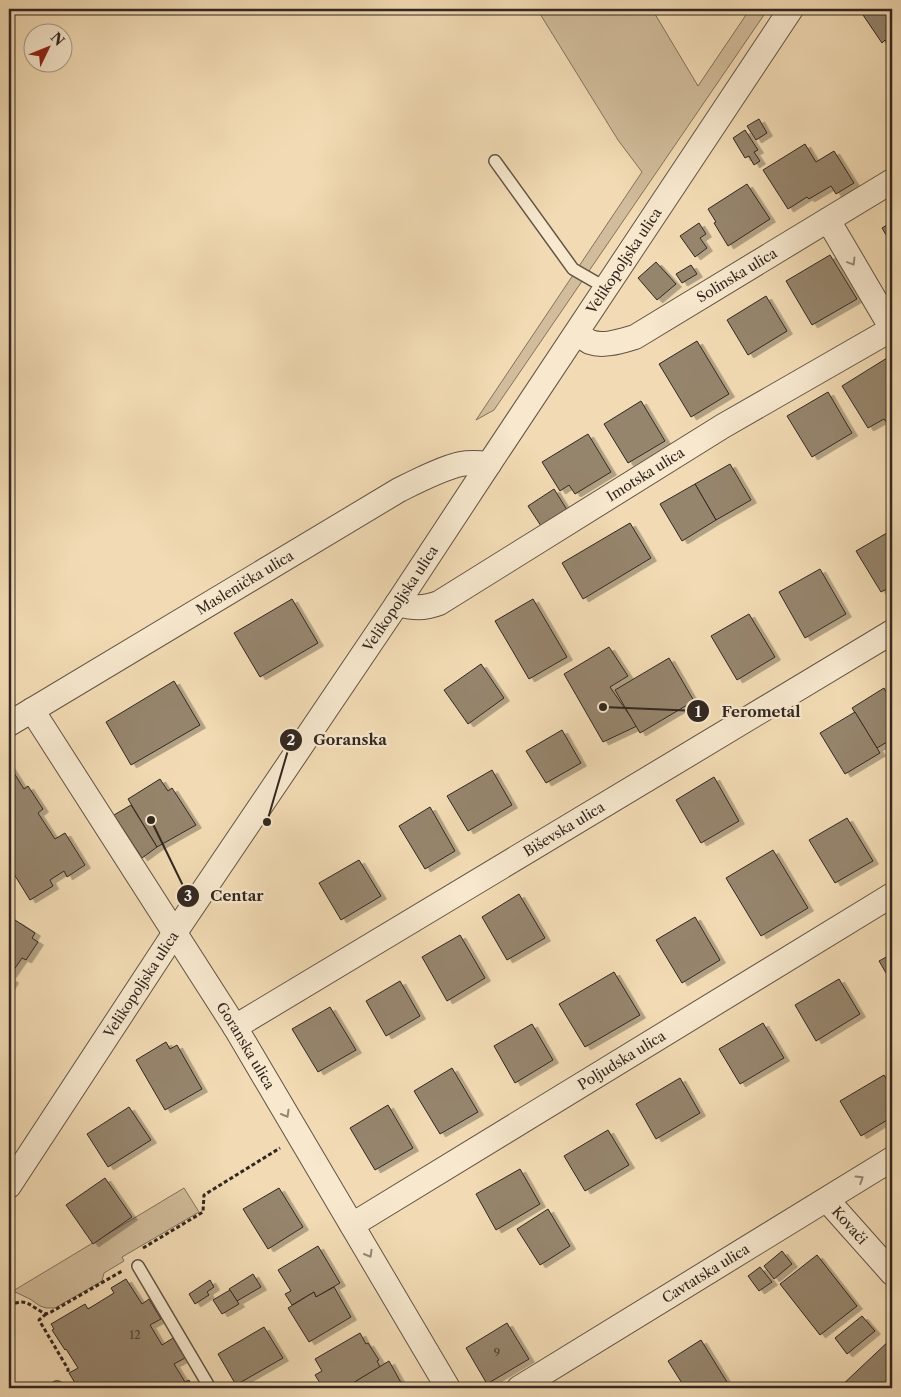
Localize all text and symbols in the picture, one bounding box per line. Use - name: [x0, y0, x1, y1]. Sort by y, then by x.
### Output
- north arrow: [22, 22, 72, 72]
- text: N: [47, 29, 68, 50]
- street label: Velikopoljska ulica: [582, 204, 666, 318]
- street label: Solinska ulica: [693, 244, 781, 306]
- one-way arrow: [846, 256, 856, 265]
- street label: Imotska ulica: [603, 443, 688, 505]
- street label: Velikopoljska ulica: [358, 542, 442, 656]
- street label: Maslenička ulica: [193, 546, 297, 619]
- callout: Ferometal: [686, 696, 810, 726]
- text: 1: [695, 702, 702, 721]
- text: Ferometal: [721, 702, 801, 721]
- callout: Goranska: [279, 725, 397, 755]
- text: 2: [287, 730, 296, 749]
- text: Goranska: [313, 730, 387, 749]
- street label: Biševska ulica: [520, 797, 609, 860]
- callout: Centar: [176, 881, 274, 911]
- text: 3: [184, 886, 192, 905]
- text: Centar: [210, 886, 264, 905]
- street label: Velikopoljska ulica: [99, 927, 183, 1042]
- street label: Goranska ulica: [212, 999, 279, 1093]
- street label: Poljudska ulica: [574, 1026, 669, 1094]
- one-way arrow: [280, 1108, 290, 1117]
- one-way arrow: [854, 1176, 863, 1186]
- street label: Kovači: [828, 1203, 871, 1248]
- street label: Cavtatska ulica: [659, 1239, 753, 1307]
- one-way arrow: [363, 1248, 373, 1257]
- house number: 12: [130, 1328, 140, 1342]
- house number: 9: [494, 1346, 500, 1360]

